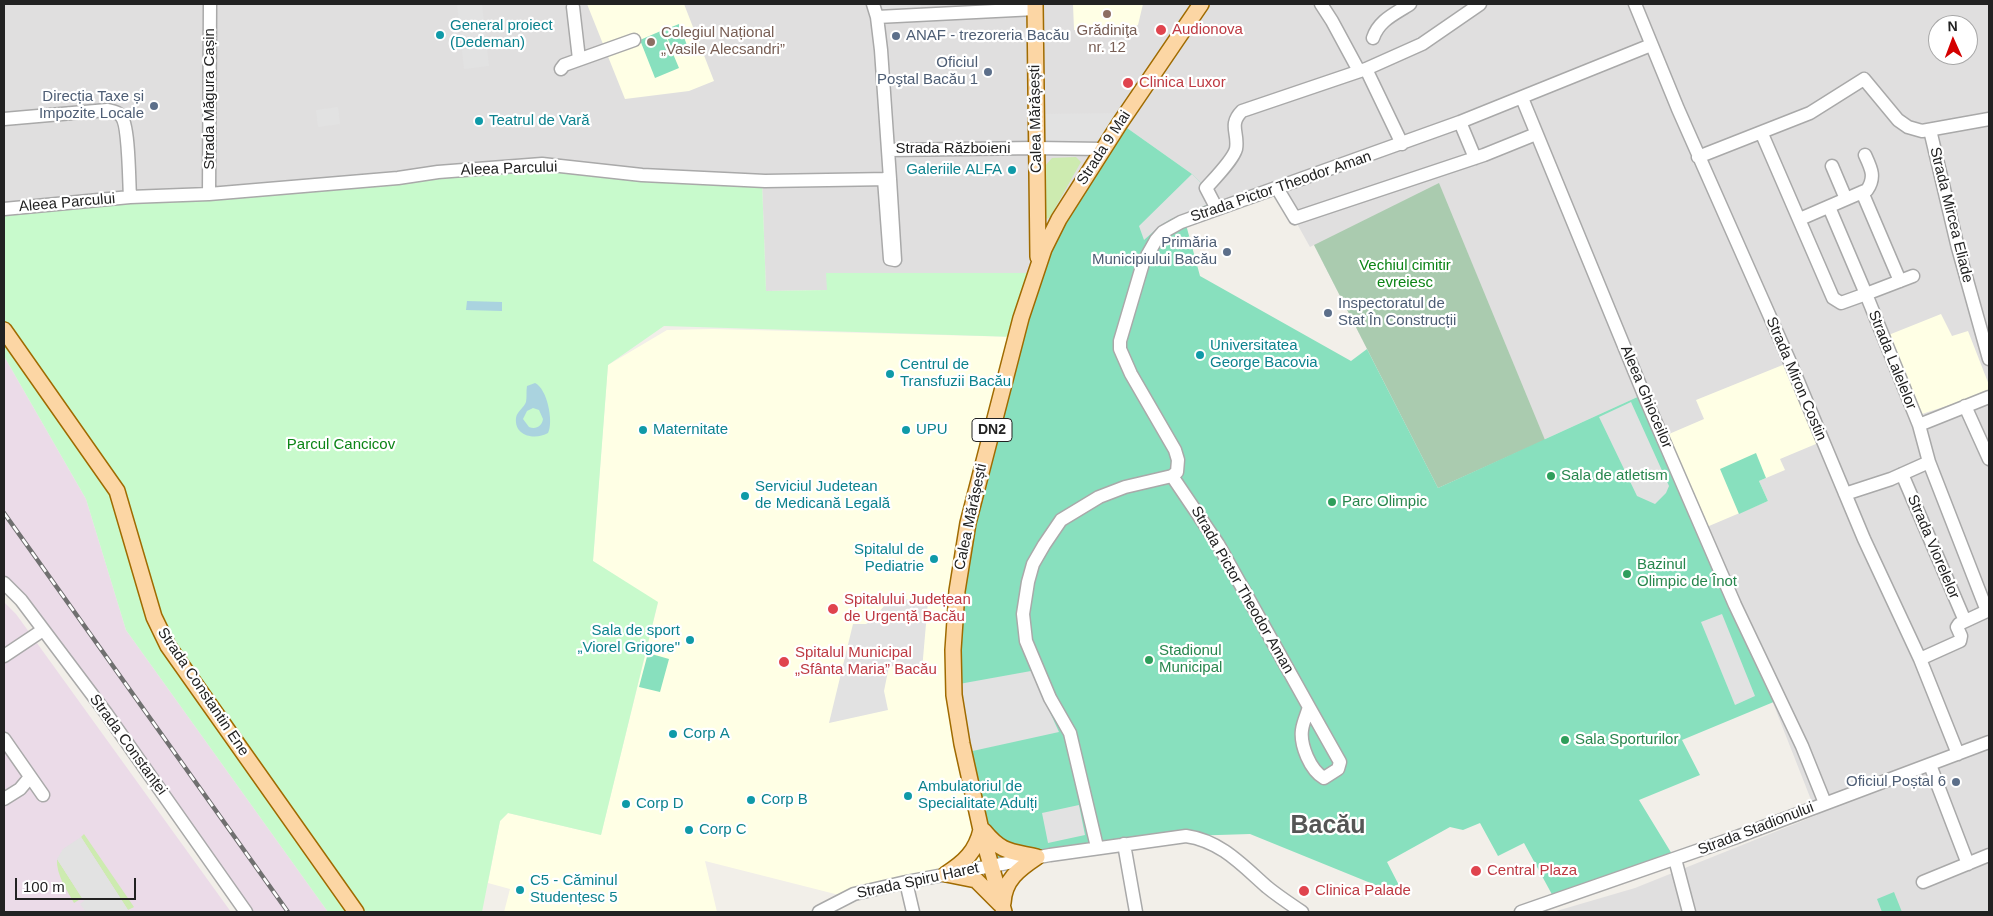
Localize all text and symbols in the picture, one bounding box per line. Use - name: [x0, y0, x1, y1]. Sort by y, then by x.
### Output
- marker: Grădiniţa nr. 12: [1101, 8, 1113, 20]
- north arrow: [1928, 15, 1978, 65]
- place label: General proiect (Dedeman): [450, 17, 553, 52]
- text: N: [1947, 18, 1958, 34]
- place label: Audionova: [1172, 21, 1243, 39]
- place label: Grădiniţa nr. 12: [1077, 22, 1137, 57]
- marker: Audionova: [1154, 23, 1168, 37]
- place label: Colegiul Național „Vasile Alecsandri”: [661, 24, 785, 59]
- place label: ANAF - trezoreria Bacău: [906, 27, 1069, 45]
- street label: Strada Măgura Cașin: [201, 28, 219, 170]
- marker: General proiect (Dedeman): [434, 29, 446, 41]
- marker: ANAF - trezoreria Bacău: [890, 30, 902, 42]
- marker: Colegiul Național „Vasile Alecsandri”: [645, 36, 657, 48]
- place label: Oficiul Poştal Bacău 1: [877, 54, 978, 89]
- street label: Calea Mărășești: [1026, 65, 1046, 173]
- marker: Oficiul Poştal Bacău 1: [982, 66, 994, 78]
- place label: Clinica Luxor: [1139, 74, 1226, 92]
- marker: Clinica Luxor: [1121, 76, 1135, 90]
- place label: Direcția Taxe și Impozite Locale: [39, 88, 144, 123]
- marker: Direcția Taxe și Impozite Locale: [148, 100, 160, 112]
- street label: Strada 9 Mai: [1073, 107, 1135, 189]
- place label: Teatrul de Vară: [489, 112, 590, 130]
- marker: Teatrul de Vară: [473, 115, 485, 127]
- street label: Strada Războieni: [895, 140, 1011, 158]
- street label: Strada Mircea Eliade: [1925, 145, 1977, 285]
- street label: Strada Pictor Theodor Aman: [1188, 148, 1374, 226]
- street label: Aleea Parcului: [460, 158, 558, 180]
- place label: Galeriile ALFA: [906, 161, 1002, 179]
- marker: Galeriile ALFA: [1006, 164, 1018, 176]
- street label: Aleea Parcului: [18, 190, 116, 216]
- place label: Primăria Municipiului Bacău: [1092, 234, 1217, 269]
- marker: Primăria Municipiului Bacău: [1221, 246, 1233, 258]
- park label: Vechiul cimitir evreiesc: [1359, 257, 1451, 292]
- place label: Inspectoratul de Stat În Construcții: [1338, 295, 1456, 330]
- marker: Inspectoratul de Stat În Construcții: [1322, 307, 1334, 319]
- street label: Strada Lalelelor: [1864, 308, 1920, 412]
- street label: Strada Miron Costin: [1762, 314, 1830, 444]
- place label: Universitatea George Bacovia: [1210, 337, 1318, 372]
- street label: Aleea Ghioceilor: [1616, 343, 1676, 451]
- marker: Universitatea George Bacovia: [1194, 349, 1206, 361]
- place label: Centrul de Transfuzii Bacău: [900, 356, 1011, 391]
- marker: Centrul de Transfuzii Bacău: [884, 368, 896, 380]
- road number: DN2: [972, 418, 1012, 442]
- place label: Maternitate: [653, 421, 728, 439]
- place label: UPU: [916, 421, 948, 439]
- marker: Maternitate: [637, 424, 649, 436]
- marker: UPU: [900, 424, 912, 436]
- park label: Parcul Cancicov: [287, 436, 395, 454]
- street label: Calea Mărășești: [951, 462, 991, 572]
- place label: Sala de atletism: [1561, 467, 1668, 485]
- marker: Sala de atletism: [1545, 470, 1557, 482]
- place label: Serviciul Judetean de Medicană Legală: [755, 478, 890, 513]
- marker: Serviciul Judetean de Medicană Legală: [739, 490, 751, 502]
- street label: Strada Viorelelor: [1903, 492, 1963, 602]
- place label: Parc Olimpic: [1342, 493, 1427, 511]
- marker: Parc Olimpic: [1326, 496, 1338, 508]
- street label: Strada Pictor Theodor Aman: [1187, 503, 1297, 677]
- place label: Spitalul de Pediatrie: [854, 541, 924, 576]
- marker: Spitalul de Pediatrie: [928, 553, 940, 565]
- place label: Bazinul Olimpic de Înot: [1637, 556, 1737, 591]
- marker: Bazinul Olimpic de Înot: [1621, 568, 1633, 580]
- place label: Spitalului Județean de Urgență Bacău: [844, 591, 971, 626]
- marker: Spitalului Județean de Urgență Bacău: [826, 602, 840, 616]
- place label: Sala de sport „Viorel Grigore": [577, 622, 680, 657]
- street label: Strada Constantin Ene: [153, 624, 253, 760]
- marker: Sala de sport „Viorel Grigore": [684, 634, 696, 646]
- place label: Stadionul Municipal: [1159, 642, 1222, 677]
- place label: Spitalul Municipal „Sfânta Maria” Bacău: [795, 644, 937, 679]
- marker: Stadionul Municipal: [1143, 654, 1155, 666]
- marker: Spitalul Municipal „Sfânta Maria” Bacău: [777, 655, 791, 669]
- street label: Strada Constanței: [85, 691, 171, 799]
- place label: Corp A: [683, 725, 730, 743]
- marker: Corp A: [667, 728, 679, 740]
- place label: Sala Sporturilor: [1575, 731, 1678, 749]
- marker: Sala Sporturilor: [1559, 734, 1571, 746]
- place label: Oficiul Poștal 6: [1846, 773, 1946, 791]
- marker: Oficiul Poștal 6: [1950, 776, 1962, 788]
- place label: Ambulatoriul de Specialitate Adulți: [918, 778, 1037, 813]
- marker: Ambulatoriul de Specialitate Adulți: [902, 790, 914, 802]
- place label: Corp B: [761, 791, 808, 809]
- marker: Corp B: [745, 794, 757, 806]
- place label: Corp D: [636, 795, 684, 813]
- marker: Corp D: [620, 798, 632, 810]
- street label: Strada Stadionului: [1696, 799, 1816, 859]
- district label: Bacău: [1290, 811, 1366, 841]
- place label: Corp C: [699, 821, 747, 839]
- marker: Corp C: [683, 824, 695, 836]
- street label: Strada Spiru Haret: [855, 859, 981, 903]
- place label: Central Plaza: [1487, 862, 1577, 880]
- marker: Central Plaza: [1469, 864, 1483, 878]
- scale bar: [18, 868, 139, 900]
- place label: C5 - Căminul Studențesc 5: [530, 872, 618, 907]
- text: 100 m: [23, 878, 65, 895]
- place label: Clinica Palade: [1315, 882, 1411, 900]
- marker: C5 - Căminul Studențesc 5: [514, 884, 526, 896]
- marker: Clinica Palade: [1297, 884, 1311, 898]

